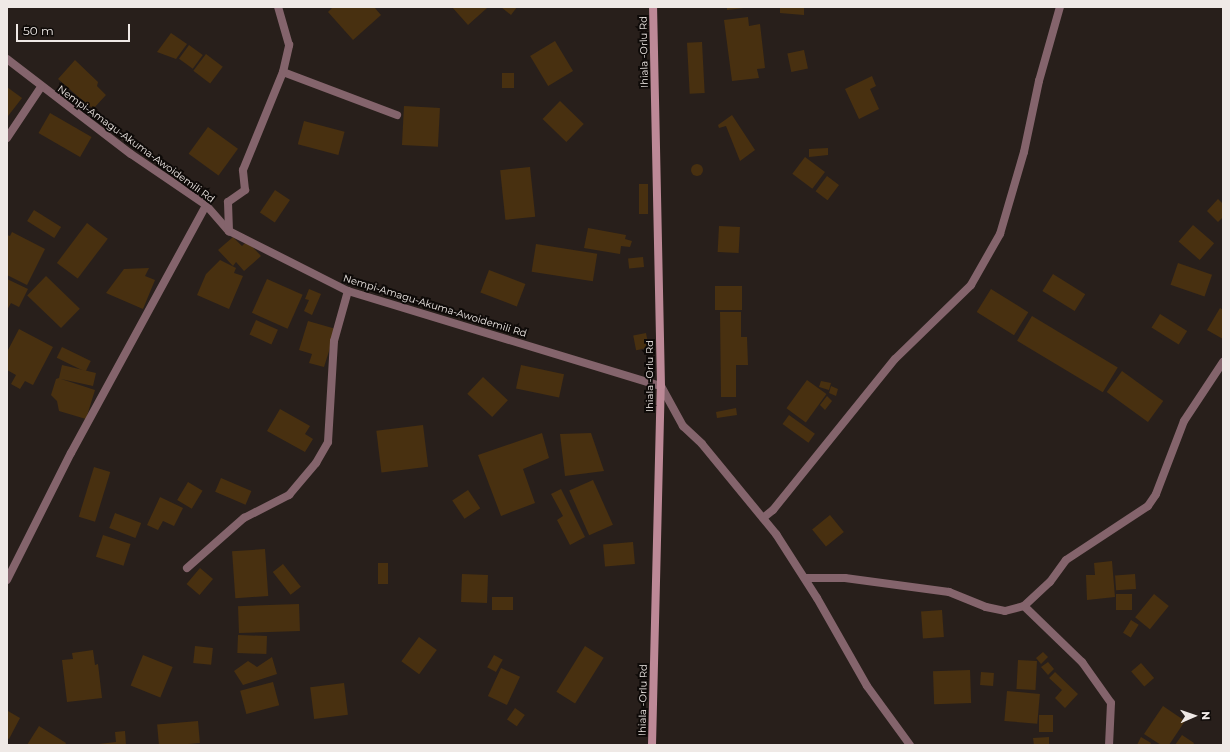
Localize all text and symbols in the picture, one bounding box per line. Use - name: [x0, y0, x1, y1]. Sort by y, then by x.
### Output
- scale bar: [18, 16, 132, 42]
- street label: Ihiala -Orlu Rd: [637, 16, 651, 88]
- text: 50 m: [23, 23, 54, 38]
- street label: Nempi-Amagu-Akuma-Awoidemili Rd: [55, 83, 217, 205]
- street label: Nempi-Amagu-Akuma-Awoidemili Rd: [342, 272, 528, 340]
- street label: Ihiala -Orlu Rd: [644, 340, 656, 412]
- street label: Ihiala -Orlu Rd: [636, 664, 650, 736]
- north arrow: [1174, 696, 1214, 736]
- text: N: [1199, 711, 1213, 720]

